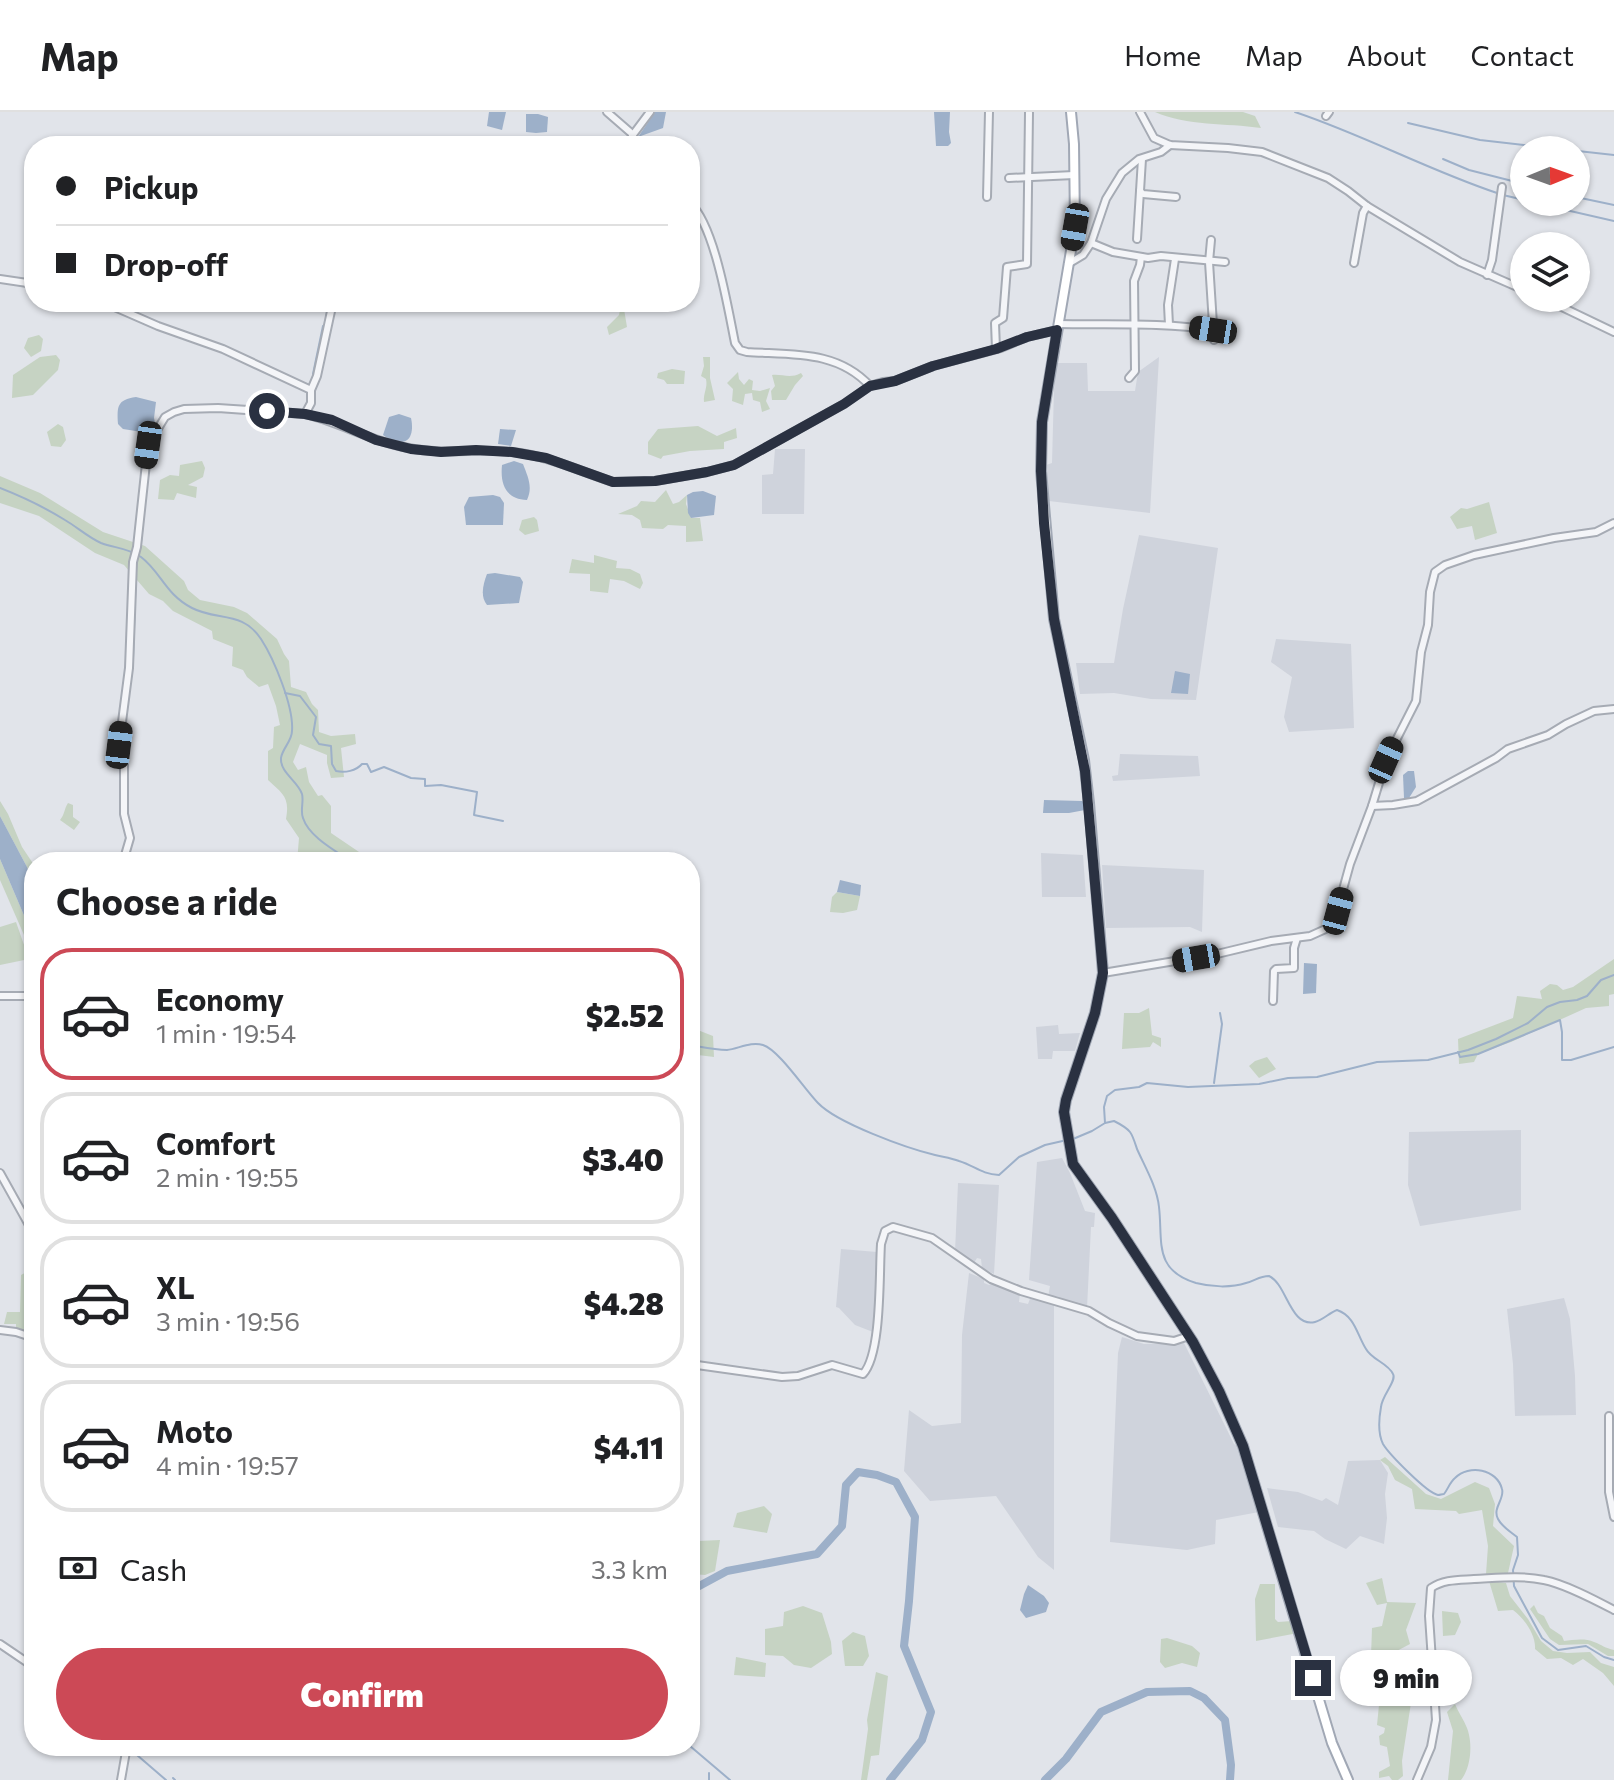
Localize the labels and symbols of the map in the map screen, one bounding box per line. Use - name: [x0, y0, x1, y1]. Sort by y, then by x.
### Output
- north arrow: [1510, 136, 1590, 216]
- car: [1059, 201, 1091, 253]
- car: [1187, 314, 1239, 346]
- route start: [249, 393, 285, 429]
- car: [133, 420, 163, 470]
- car: [104, 720, 134, 770]
- car: [1365, 733, 1407, 787]
- car: [1320, 885, 1356, 937]
- car: [1170, 942, 1222, 974]
- callout: 9 min: [1341, 1650, 1473, 1706]
- route end: [1295, 1660, 1331, 1696]

